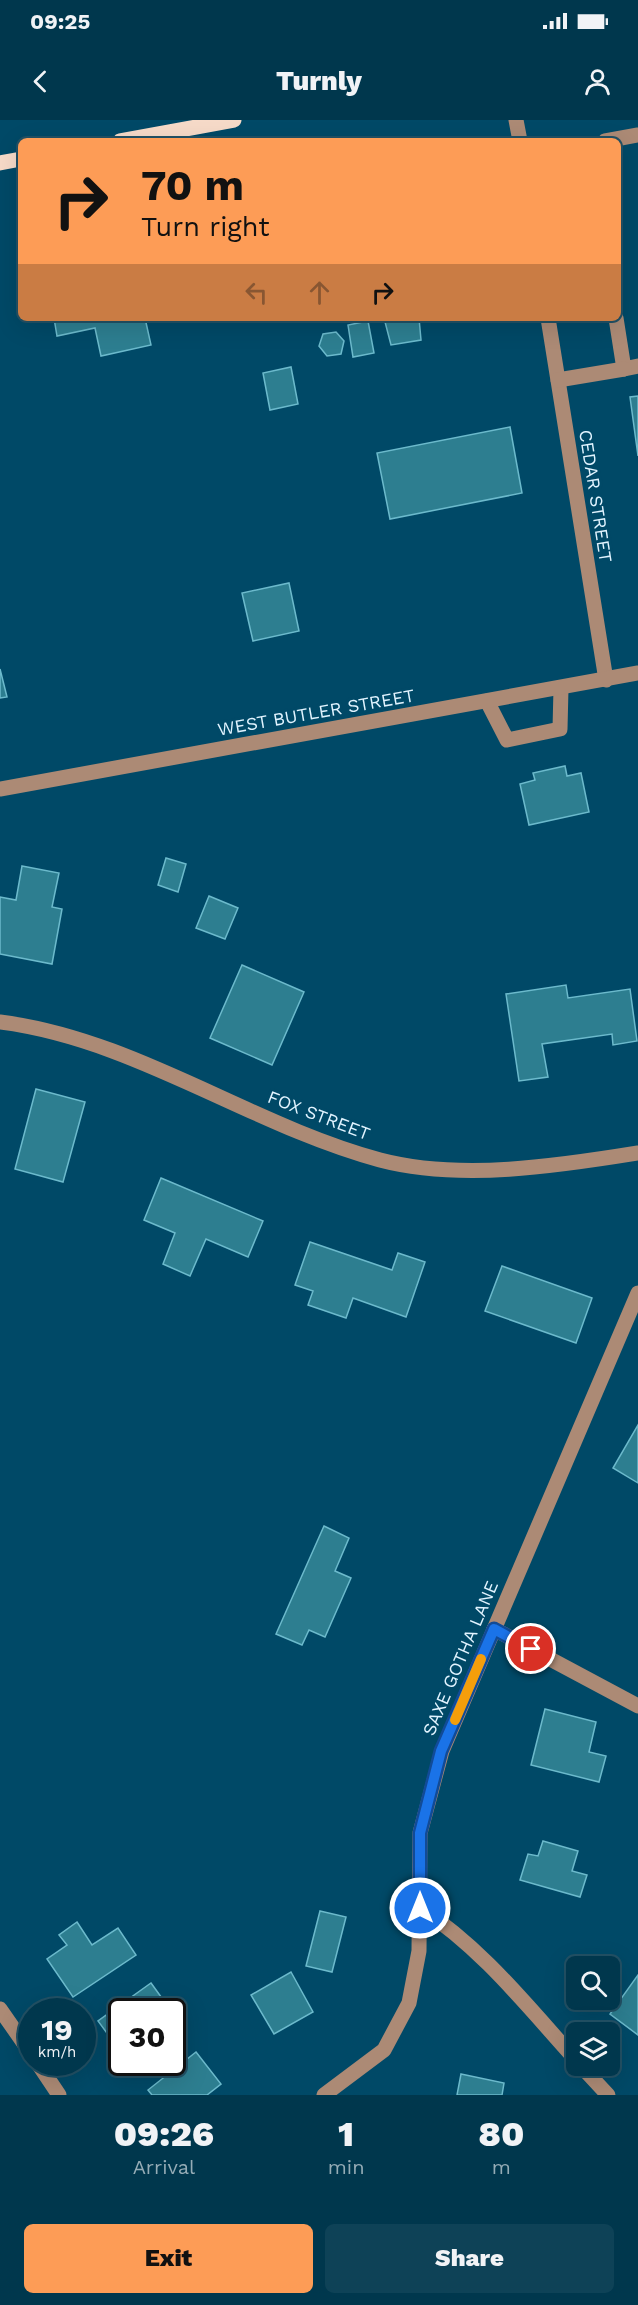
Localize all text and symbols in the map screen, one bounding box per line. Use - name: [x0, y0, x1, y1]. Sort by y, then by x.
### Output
- text: 09:25: [30, 9, 90, 34]
- icon: back: [24, 65, 57, 98]
- text: Turnly: [276, 65, 362, 97]
- icon: person: [581, 65, 614, 98]
- text: 70 m: [141, 161, 244, 210]
- icon: right: [42, 162, 120, 240]
- text: Turn right: [141, 211, 270, 243]
- icon: left: [240, 276, 273, 309]
- icon: ahead: [303, 276, 336, 309]
- icon: right: [366, 276, 399, 309]
- street label: CEDAR STREET: [575, 428, 617, 564]
- street label: WEST BUTLER STREET: [216, 684, 416, 740]
- street label: FOX STREET: [265, 1086, 373, 1144]
- street label: SAXE GOTHA LANE: [418, 1577, 502, 1739]
- pin: [505, 1623, 556, 1674]
- icon: arrive: [514, 1632, 547, 1665]
- position arrow: [388, 1876, 452, 1940]
- map controls: [566, 1956, 620, 2076]
- button: search: [566, 1956, 620, 2010]
- speed limit sign: 30: [108, 1998, 186, 2076]
- text: 19: [41, 2012, 73, 2047]
- button: layers: [566, 2022, 620, 2076]
- text: km/h: [38, 2043, 76, 2061]
- text: 09:26: [114, 2113, 214, 2155]
- text: 1: [338, 2113, 354, 2155]
- text: 80: [478, 2113, 524, 2155]
- text: Arrival: [133, 2155, 195, 2179]
- text: min: [328, 2155, 365, 2179]
- text: m: [492, 2155, 511, 2179]
- button: Exit: [24, 2224, 313, 2293]
- button: Share: [325, 2224, 614, 2293]

